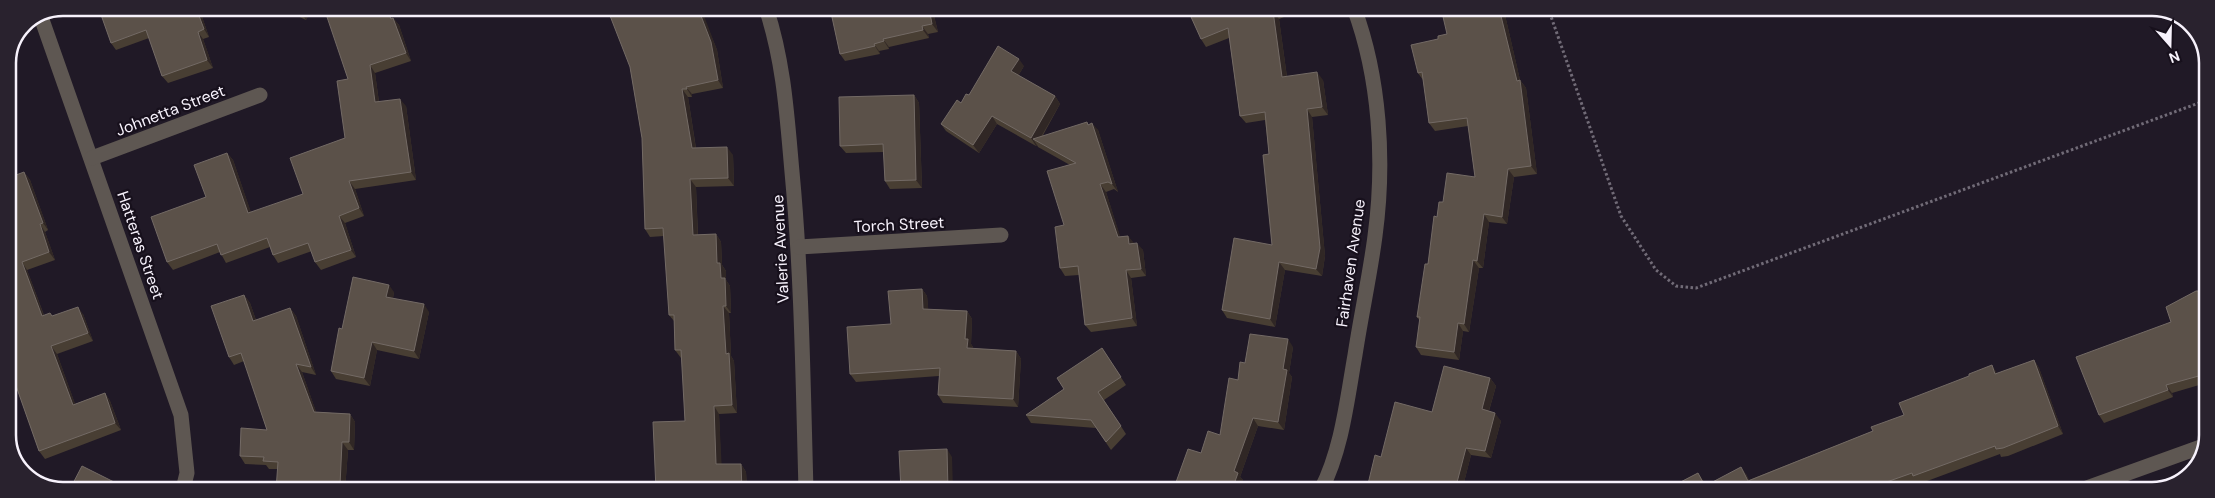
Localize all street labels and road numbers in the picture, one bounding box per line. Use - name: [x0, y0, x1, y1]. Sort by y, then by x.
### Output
- street label: Johnetta Street: [112, 80, 228, 141]
- street label: Hatteras Street: [112, 188, 169, 302]
- street label: Valerie Avenue: [767, 194, 794, 304]
- street label: Fairhaven Avenue: [1331, 198, 1370, 328]
- street label: Torch Street: [853, 212, 945, 237]

